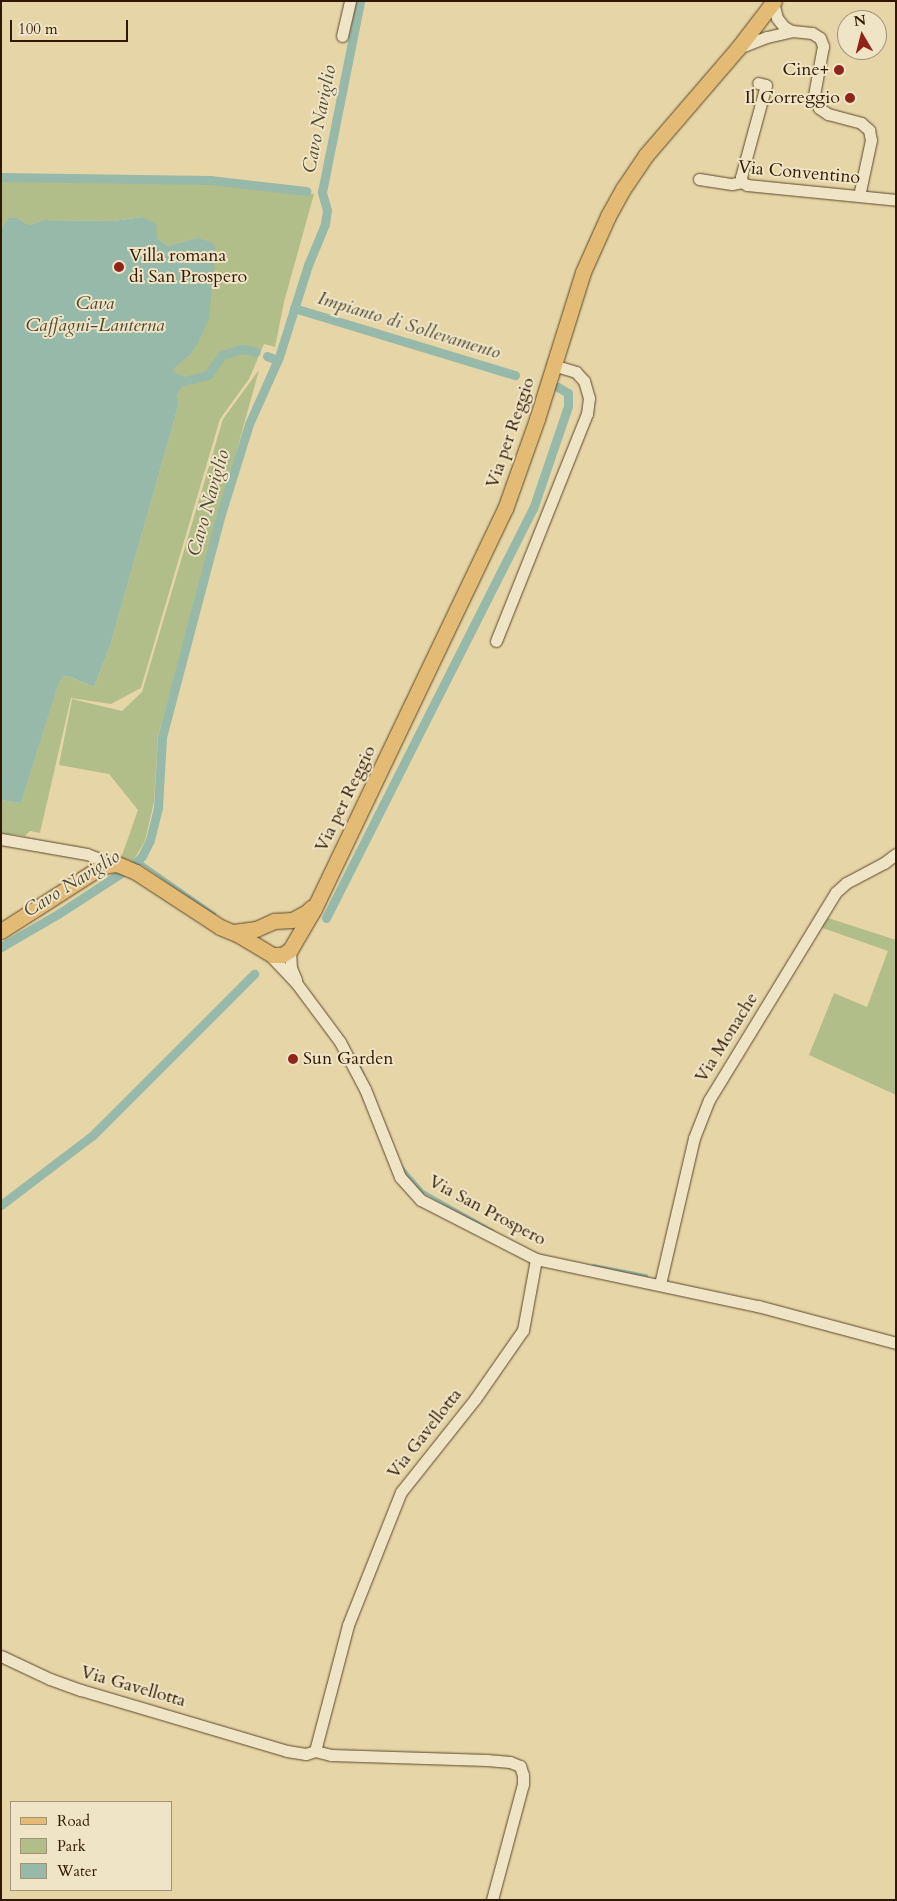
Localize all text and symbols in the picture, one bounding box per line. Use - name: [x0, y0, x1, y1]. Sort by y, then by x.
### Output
- scale bar: [12, 10, 130, 42]
- north arrow: [837, 10, 887, 60]
- text: N: [853, 10, 867, 31]
- text: 100 m: [18, 19, 58, 39]
- place label: Cine+: [783, 59, 829, 81]
- water label: Cavo Naviglio: [298, 63, 342, 175]
- marker: Cine+: [833, 64, 845, 76]
- place label: Il Correggio: [745, 87, 840, 109]
- marker: Il Correggio: [844, 92, 856, 104]
- street label: Via Conventino: [737, 157, 861, 189]
- place label: Villa romana di San Prospero: [129, 246, 247, 288]
- marker: Villa romana di San Prospero: [113, 261, 125, 273]
- water label: Impianto di Sollevamento: [315, 287, 503, 365]
- water label: Cava Caffagni-Lanterna: [25, 293, 165, 337]
- street label: Via per Reggio: [482, 375, 540, 491]
- water label: Cavo Naviglio: [183, 447, 235, 559]
- street label: Via per Reggio: [311, 742, 381, 856]
- water label: Cavo Naviglio: [20, 845, 124, 923]
- street label: Via Monache: [691, 989, 763, 1087]
- place label: Sun Garden: [303, 1048, 394, 1070]
- marker: Sun Garden: [287, 1053, 299, 1065]
- street label: Via San Prospero: [425, 1171, 549, 1251]
- street label: Via Gavellotta: [383, 1385, 467, 1483]
- street label: Via Gavellotta: [78, 1662, 188, 1712]
- legend: [10, 1801, 172, 1891]
- text: Road: [57, 1811, 90, 1831]
- text: Park: [57, 1836, 86, 1856]
- text: Water: [57, 1861, 97, 1881]

